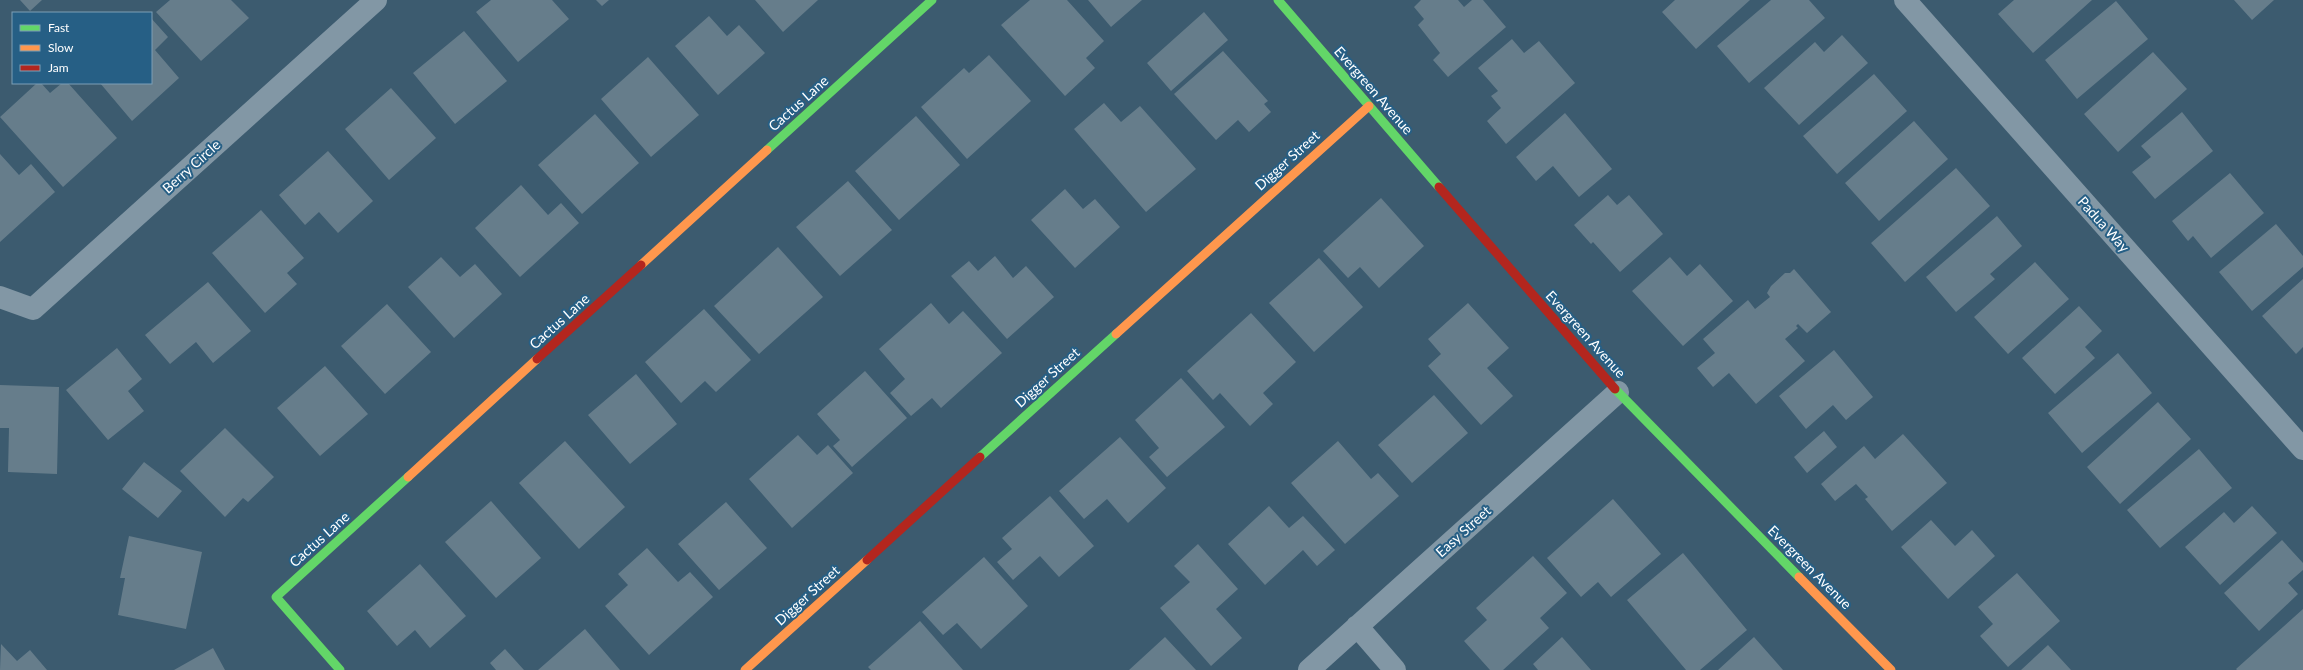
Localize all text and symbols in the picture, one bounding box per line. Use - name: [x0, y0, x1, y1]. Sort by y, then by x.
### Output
- legend: [12, 12, 152, 84]
- text: Fast: [48, 20, 70, 35]
- text: Slow: [48, 40, 74, 55]
- street label: Evergreen Avenue: [1331, 42, 1417, 138]
- text: Jam: [48, 60, 69, 75]
- street label: Cactus Lane: [765, 72, 831, 134]
- street label: Digger Street: [1251, 127, 1323, 193]
- street label: Berry Circle: [159, 136, 223, 196]
- street label: Padua Way: [2075, 193, 2134, 256]
- street label: Evergreen Avenue: [1542, 287, 1630, 381]
- street label: Cactus Lane: [526, 290, 592, 352]
- street label: Digger Street: [1011, 344, 1083, 410]
- street label: Easy Street: [1432, 502, 1494, 560]
- street label: Cactus Lane: [286, 508, 352, 570]
- street label: Evergreen Avenue: [1765, 522, 1855, 612]
- street label: Digger Street: [771, 562, 843, 628]

